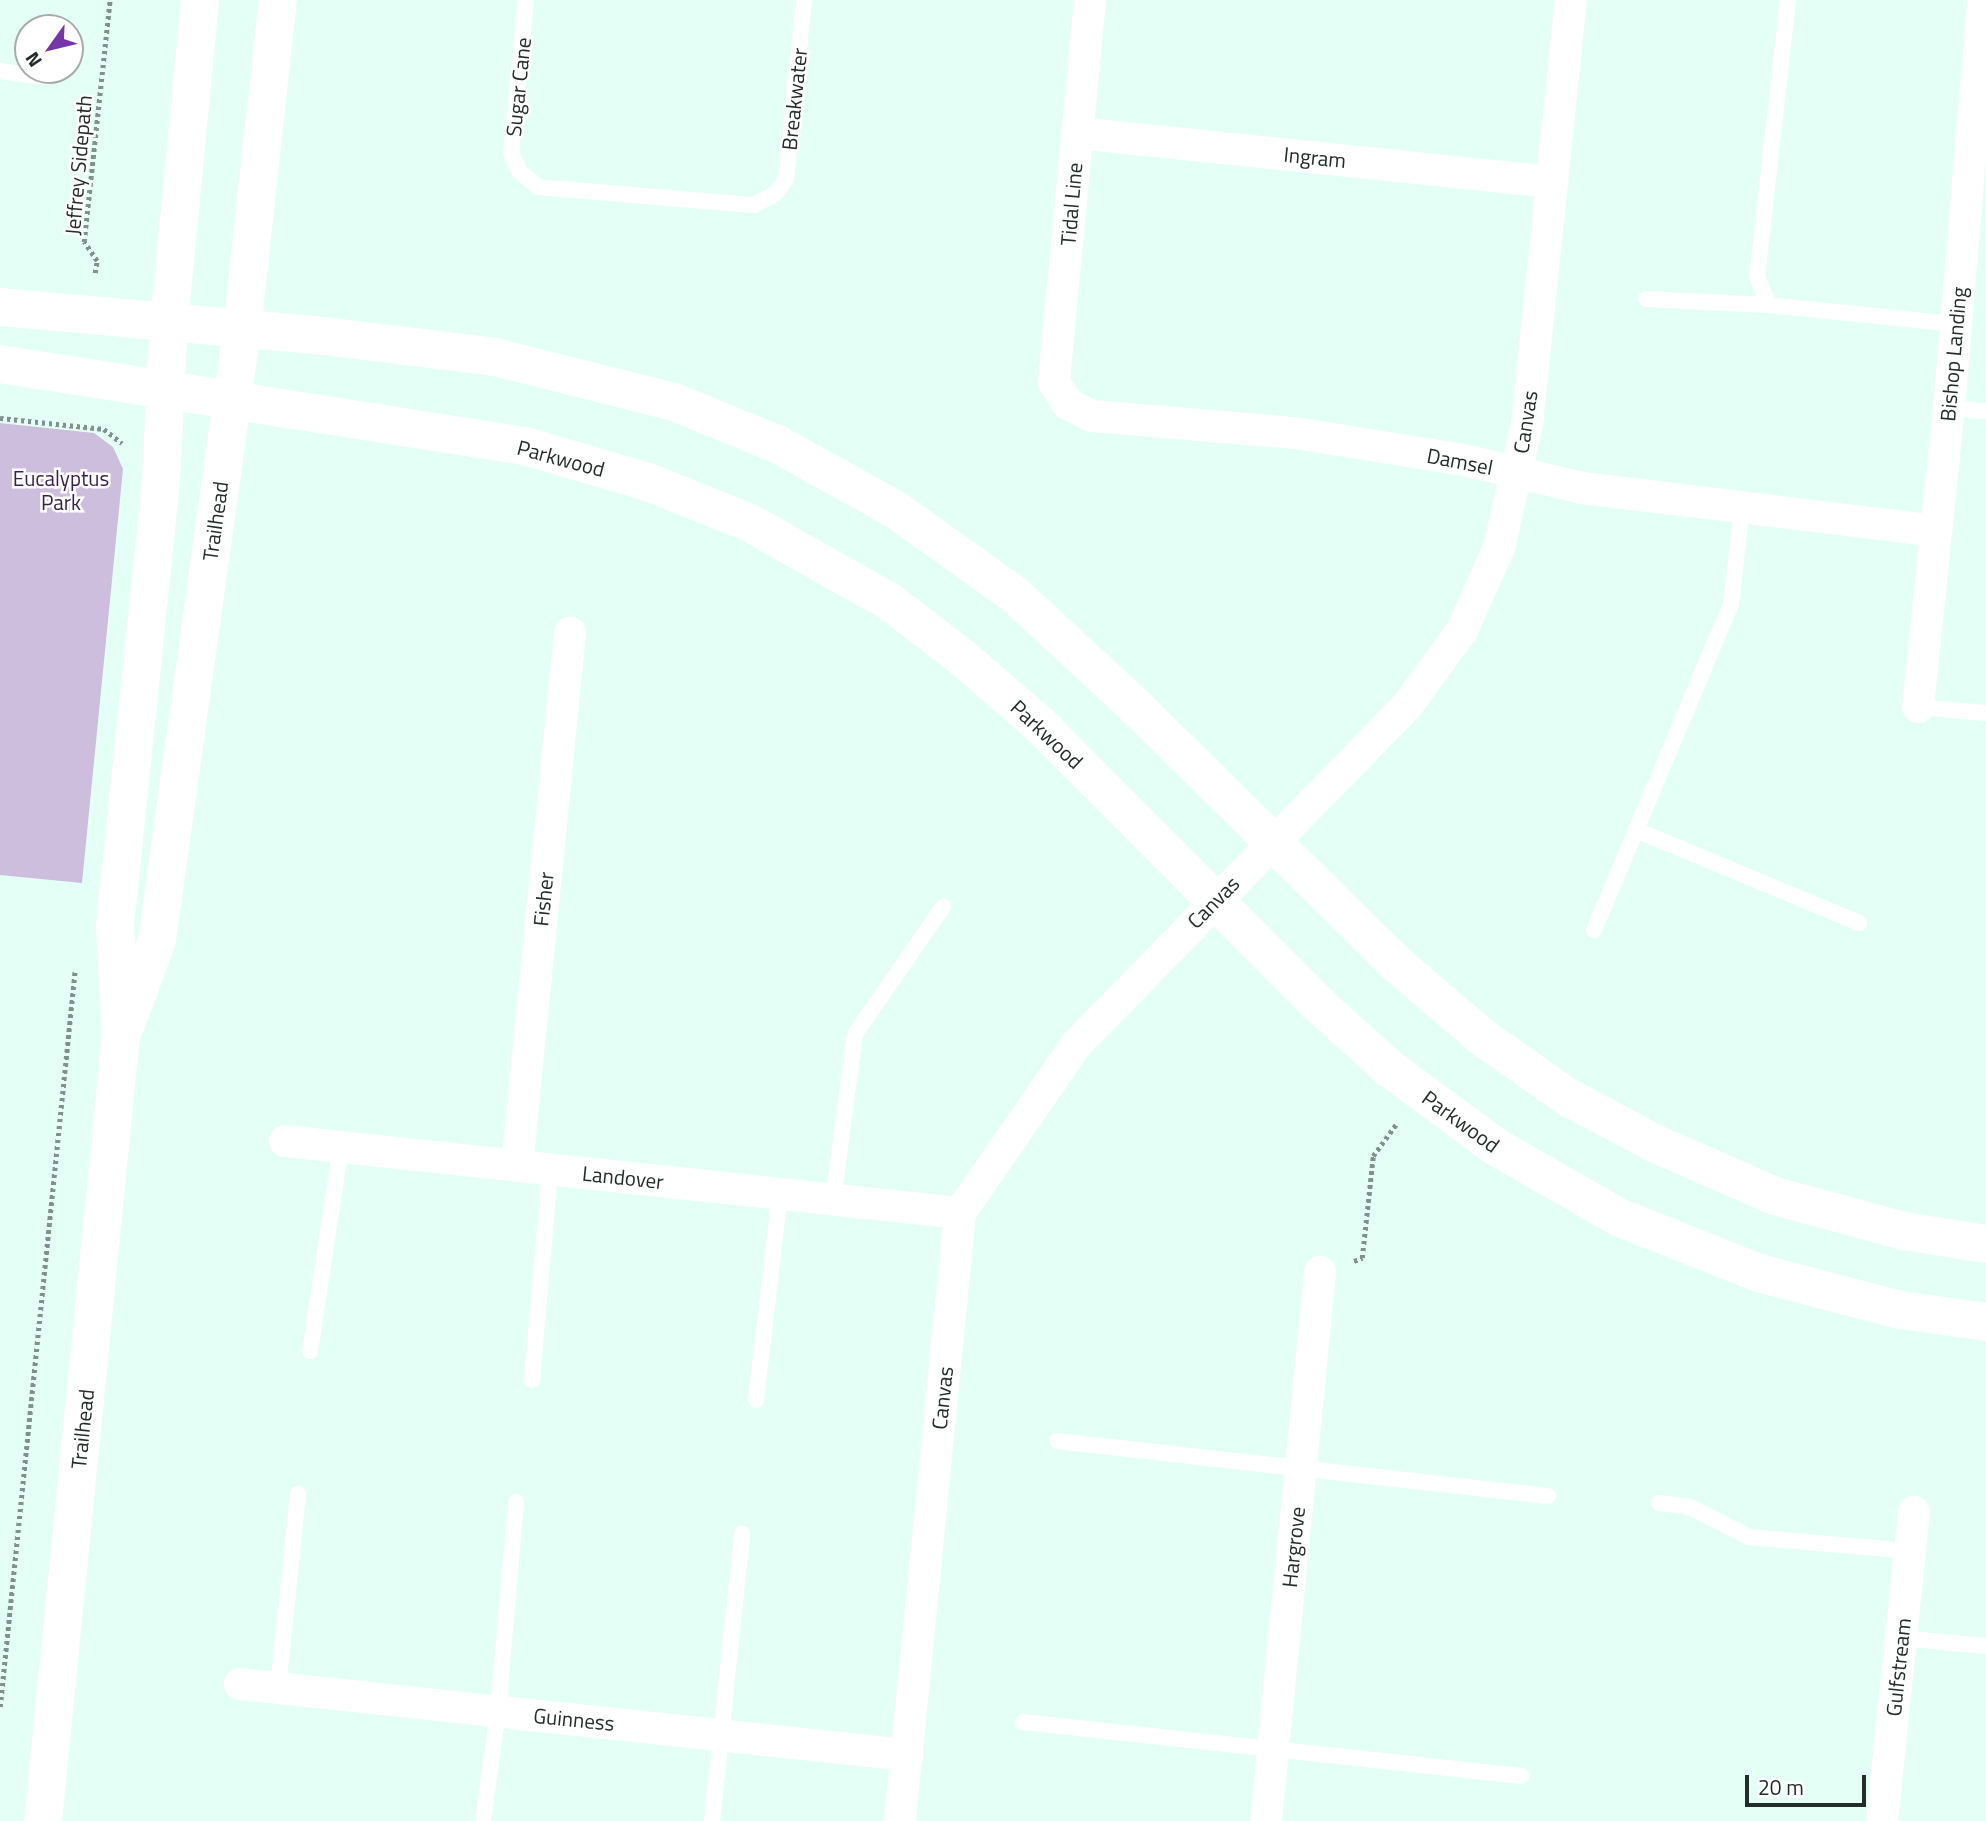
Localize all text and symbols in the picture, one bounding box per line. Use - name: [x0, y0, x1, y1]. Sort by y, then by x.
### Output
- north arrow: [14, 14, 84, 84]
- street label: Sugar Cane: [500, 36, 536, 138]
- text: N: [17, 46, 49, 73]
- street label: Breakwater: [776, 47, 812, 151]
- street label: Jeffrey Sidepath: [59, 94, 97, 236]
- street label: Ingram: [1283, 141, 1347, 173]
- street label: Tidal Line: [1055, 161, 1087, 247]
- street label: Bishop Landing: [1935, 286, 1971, 422]
- street label: Canvas: [1508, 389, 1542, 455]
- street label: Parkwood: [515, 434, 607, 482]
- street label: Damsel: [1425, 442, 1495, 480]
- park label: Eucalyptus Park: [13, 465, 109, 515]
- street label: Trailhead: [197, 480, 233, 562]
- street label: Parkwood: [1006, 694, 1088, 774]
- street label: Fisher: [528, 871, 558, 927]
- street label: Canvas: [1182, 871, 1244, 933]
- street label: Parkwood: [1417, 1085, 1505, 1157]
- street label: Landover: [581, 1160, 665, 1194]
- street label: Canvas: [926, 1365, 958, 1431]
- street label: Trailhead: [65, 1388, 99, 1470]
- street label: Hargrove: [1276, 1505, 1310, 1589]
- street label: Gulfstream: [1880, 1617, 1916, 1717]
- street label: Guinness: [532, 1702, 616, 1736]
- scale bar: [1748, 1762, 1869, 1806]
- text: 20 m: [1758, 1771, 1804, 1803]

